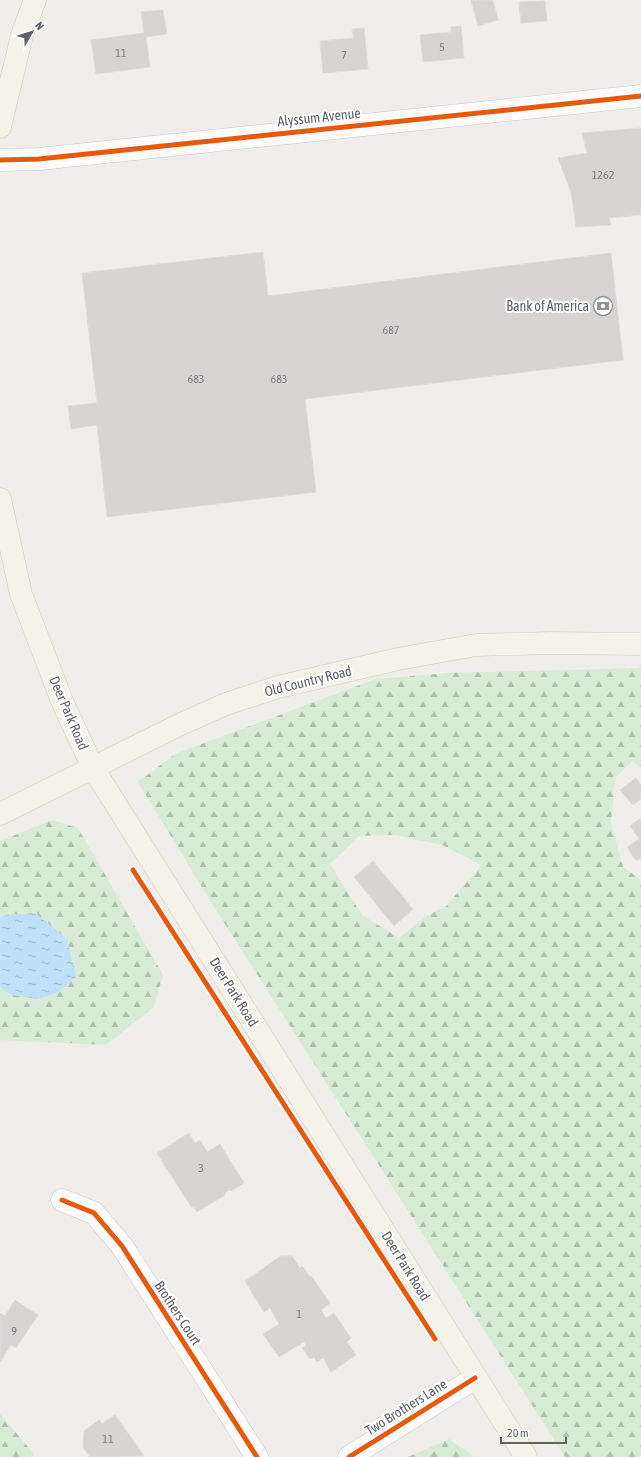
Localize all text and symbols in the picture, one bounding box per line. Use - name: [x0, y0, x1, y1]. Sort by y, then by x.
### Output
- north arrow: [12, 12, 52, 52]
- text: N: [33, 19, 46, 32]
- house number: 5: [439, 40, 445, 54]
- house number: 11: [115, 46, 127, 60]
- house number: 7: [341, 48, 347, 62]
- street label: Alyssum Avenue: [277, 105, 361, 129]
- house number: 1262: [592, 168, 614, 182]
- bank icon: Bank of America: [592, 295, 614, 317]
- place label: Bank of America: [506, 298, 589, 314]
- house number: 687: [383, 323, 400, 337]
- house number: 683: [188, 372, 204, 386]
- house number: 683: [271, 372, 287, 386]
- street label: Old Country Road: [263, 662, 353, 700]
- street label: Deer Park Road: [46, 674, 92, 752]
- street label: Deer Park Road: [206, 954, 262, 1030]
- house number: 3: [198, 1161, 204, 1175]
- street label: Deer Park Road: [378, 1228, 434, 1304]
- street label: Brothers Court: [151, 1278, 205, 1348]
- house number: 1: [296, 1307, 302, 1321]
- house number: 9: [11, 1324, 17, 1338]
- street label: Two Brothers Lane: [362, 1376, 450, 1438]
- scale bar: [501, 1419, 566, 1445]
- text: 20 m: [507, 1426, 529, 1440]
- house number: 11: [102, 1432, 114, 1446]

